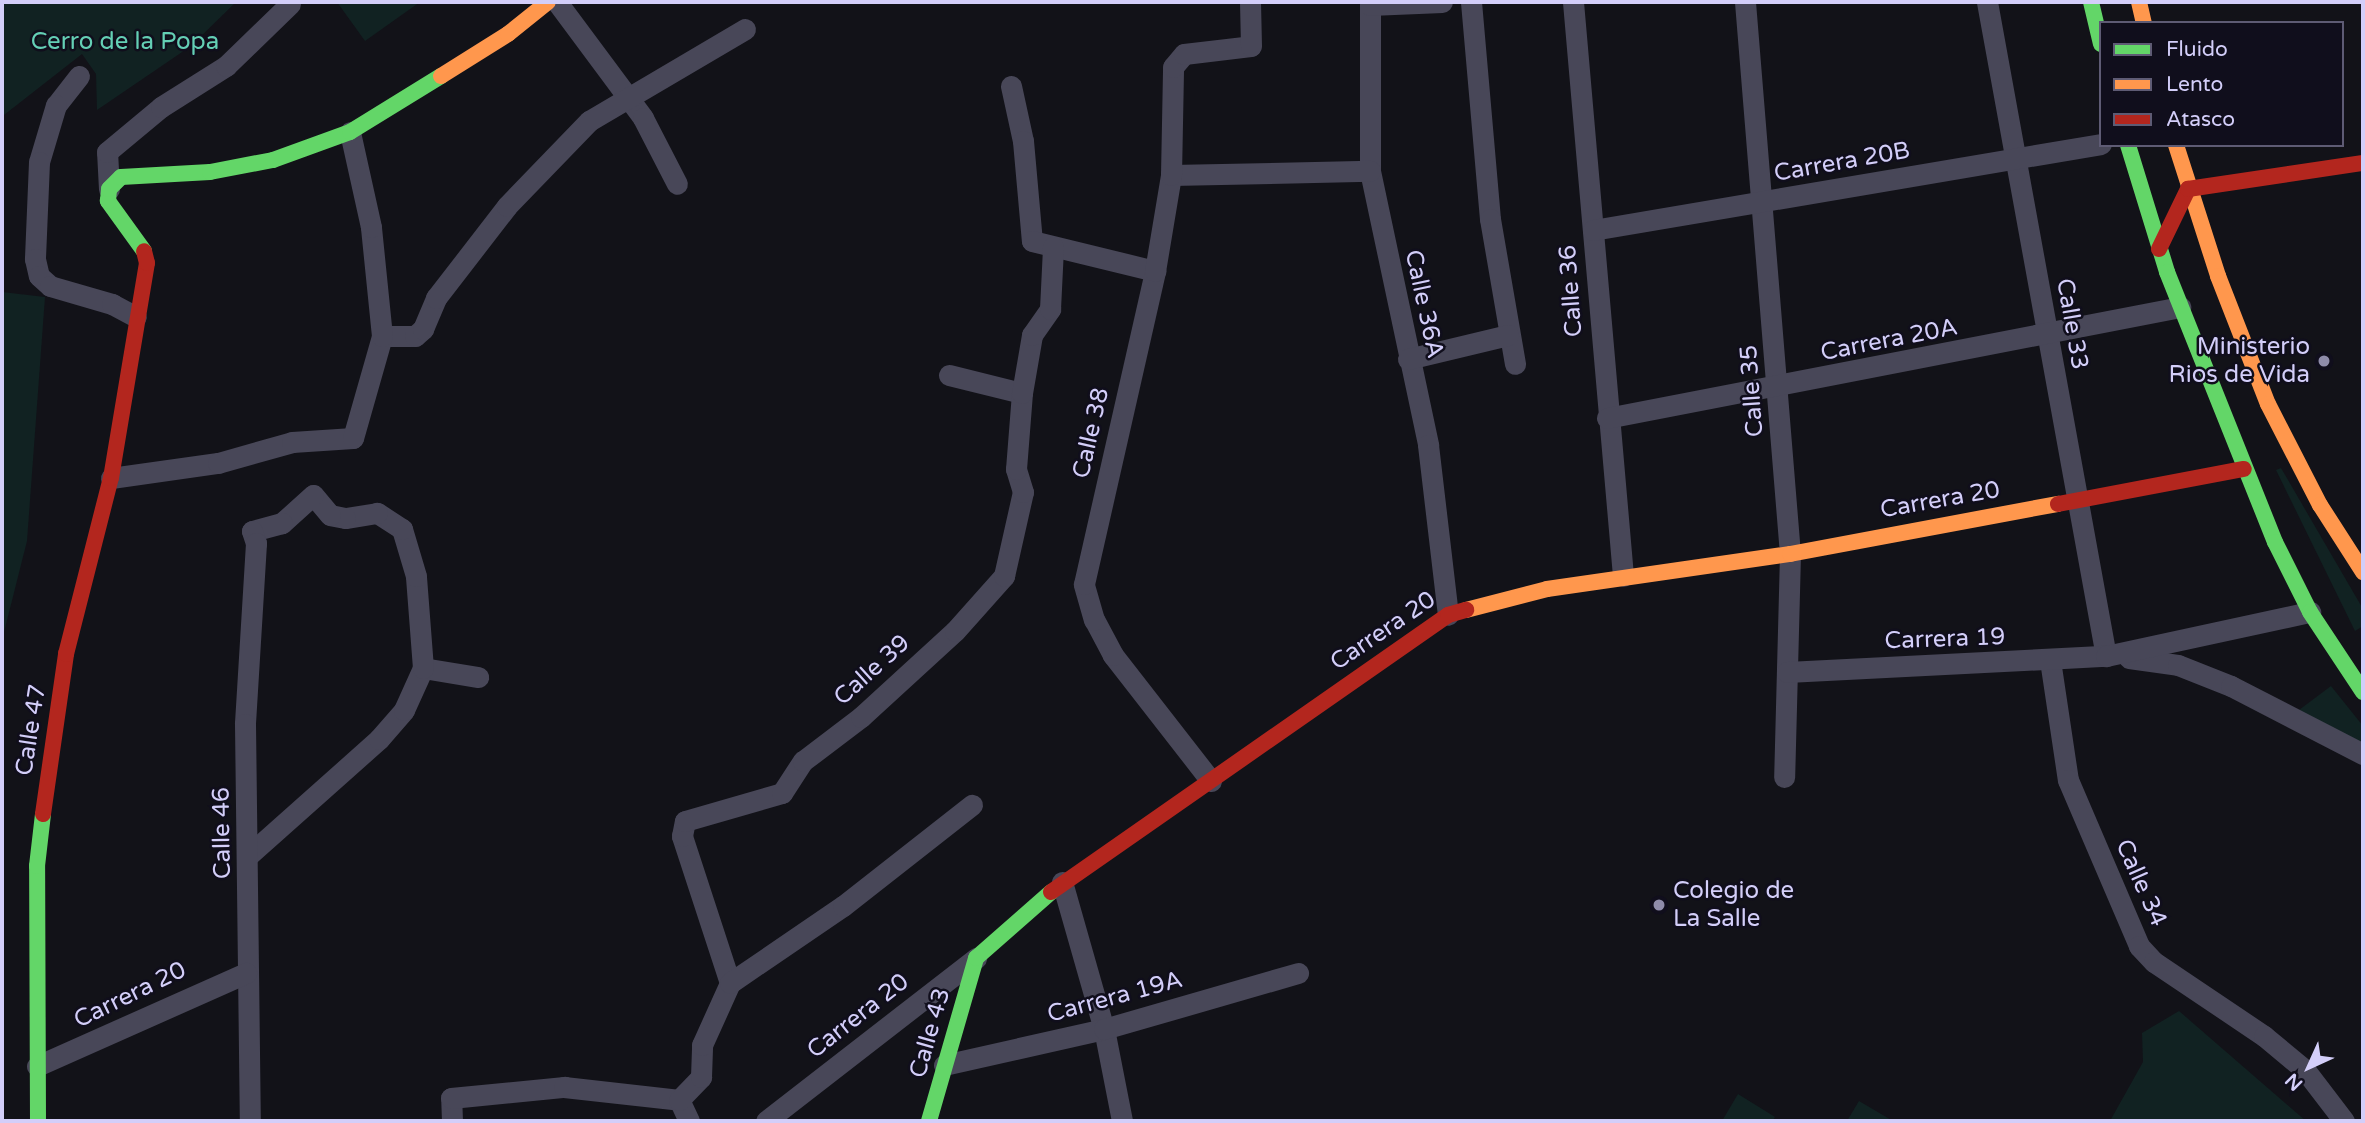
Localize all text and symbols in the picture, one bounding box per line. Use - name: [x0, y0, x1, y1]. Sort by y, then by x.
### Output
- legend: [2099, 21, 2344, 147]
- park label: Cerro de la Popa: [31, 28, 219, 56]
- text: Fluido: [2166, 37, 2228, 62]
- text: Lento: [2166, 72, 2223, 97]
- text: Atasco: [2166, 107, 2235, 132]
- street label: Carrera 20B: [1772, 136, 1912, 188]
- street label: Calle 36: [1553, 244, 1589, 338]
- street label: Calle 36A: [1398, 247, 1450, 361]
- street label: Calle 33: [2050, 276, 2094, 372]
- street label: Carrera 20A: [1818, 313, 1960, 367]
- place label: Ministerio Rios de Vida: [2169, 333, 2310, 389]
- street label: Calle 35: [1734, 344, 1770, 438]
- marker: Ministerio Rios de Vida: [2316, 353, 2332, 369]
- street label: Calle 38: [1067, 385, 1115, 481]
- street label: Carrera 20: [1878, 475, 2002, 525]
- street label: Carrera 20: [1325, 585, 1441, 677]
- street label: Carrera 19: [1884, 623, 2006, 655]
- street label: Calle 39: [828, 628, 916, 712]
- street label: Calle 47: [10, 682, 52, 778]
- street label: Calle 46: [207, 787, 237, 879]
- street label: Calle 34: [2109, 835, 2173, 931]
- place label: Colegio de La Salle: [1673, 877, 1794, 933]
- marker: Colegio de La Salle: [1651, 897, 1667, 913]
- street label: Carrera 20: [69, 956, 191, 1034]
- street label: Carrera 19A: [1044, 965, 1186, 1029]
- street label: Carrera 20: [802, 967, 914, 1065]
- street label: Calle 43: [903, 985, 957, 1081]
- north arrow: [2274, 1032, 2344, 1102]
- text: N: [2281, 1069, 2307, 1095]

